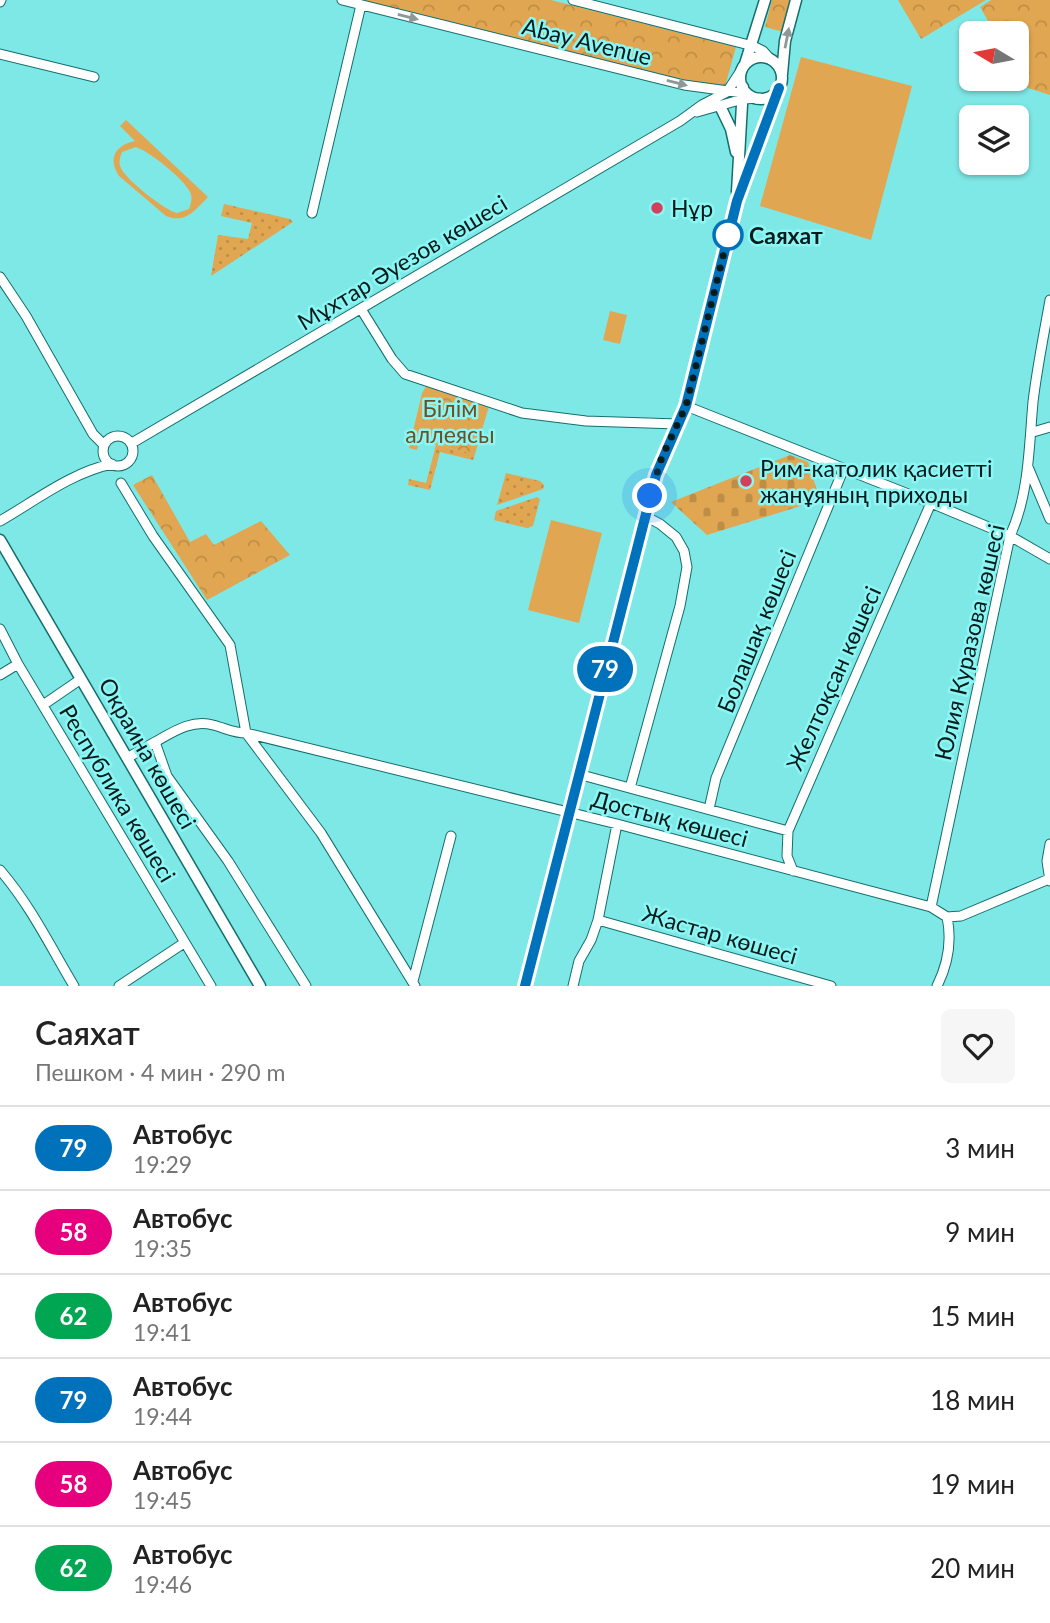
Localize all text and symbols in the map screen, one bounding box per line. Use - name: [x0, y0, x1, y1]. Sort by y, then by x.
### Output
- street label: Abay Avenue: [520, 11, 654, 71]
- one-way arrow: [398, 12, 420, 23]
- north arrow: [959, 21, 1029, 91]
- map controls: [959, 21, 1029, 175]
- one-way arrow: [781, 27, 792, 49]
- one-way arrow: [666, 78, 688, 89]
- button: layers: [959, 105, 1029, 175]
- street label: Мұхтар Әуезов көшесі: [292, 188, 512, 336]
- place label: Нұр: [671, 194, 713, 222]
- marker: Нұр: [649, 200, 665, 216]
- marker: Саяхат: [713, 220, 743, 250]
- place label: Саяхат: [749, 221, 823, 249]
- park label: Білім аллеясы: [405, 394, 495, 448]
- place label: Рим-католик қасиетті жанұяның приходы: [760, 454, 992, 508]
- marker: Рим-католик қасиетті жанұяның приходы: [738, 473, 754, 489]
- your location: [632, 478, 667, 513]
- street label: Юлия Куразова көшесі: [928, 521, 1010, 763]
- street label: Болашақ көшесі: [711, 545, 801, 717]
- street label: Желтоқсан көшесі: [780, 582, 886, 774]
- line badge: 79: [574, 646, 636, 692]
- text: 79: [591, 654, 619, 683]
- street label: Окраина көшесі: [93, 672, 203, 834]
- street label: Республика көшесі: [54, 699, 182, 887]
- street label: Достық көшесі: [589, 784, 751, 852]
- street label: Жастар көшесі: [639, 899, 801, 969]
- button: heart: [941, 1009, 1015, 1083]
- text: Саяхат: [35, 1012, 140, 1052]
- text: Пешком · 4 мин · 290 m: [35, 1058, 285, 1086]
- text: Автобус: [133, 1118, 232, 1150]
- text: 3 мин: [945, 1132, 1015, 1164]
- text: 79: [60, 1133, 87, 1162]
- text: 19:29: [133, 1150, 192, 1178]
- text: Автобус: [133, 1202, 232, 1234]
- text: 9 мин: [945, 1216, 1015, 1248]
- text: 58: [60, 1217, 87, 1246]
- text: 19:35: [133, 1234, 192, 1262]
- text: Автобус: [133, 1286, 232, 1318]
- text: 15 мин: [930, 1300, 1015, 1332]
- text: 62: [60, 1301, 87, 1330]
- text: 19:41: [133, 1318, 192, 1346]
- text: Автобус: [133, 1370, 232, 1402]
- text: 18 мин: [930, 1384, 1015, 1416]
- text: 79: [60, 1385, 87, 1414]
- text: 19:44: [133, 1402, 192, 1430]
- text: Автобус: [133, 1454, 232, 1486]
- text: 19 мин: [930, 1468, 1015, 1500]
- text: 58: [60, 1469, 87, 1498]
- text: 19:45: [133, 1486, 192, 1514]
- text: Автобус: [133, 1538, 232, 1570]
- text: 20 мин: [930, 1552, 1015, 1584]
- text: 62: [60, 1553, 87, 1582]
- text: 19:46: [133, 1570, 192, 1598]

